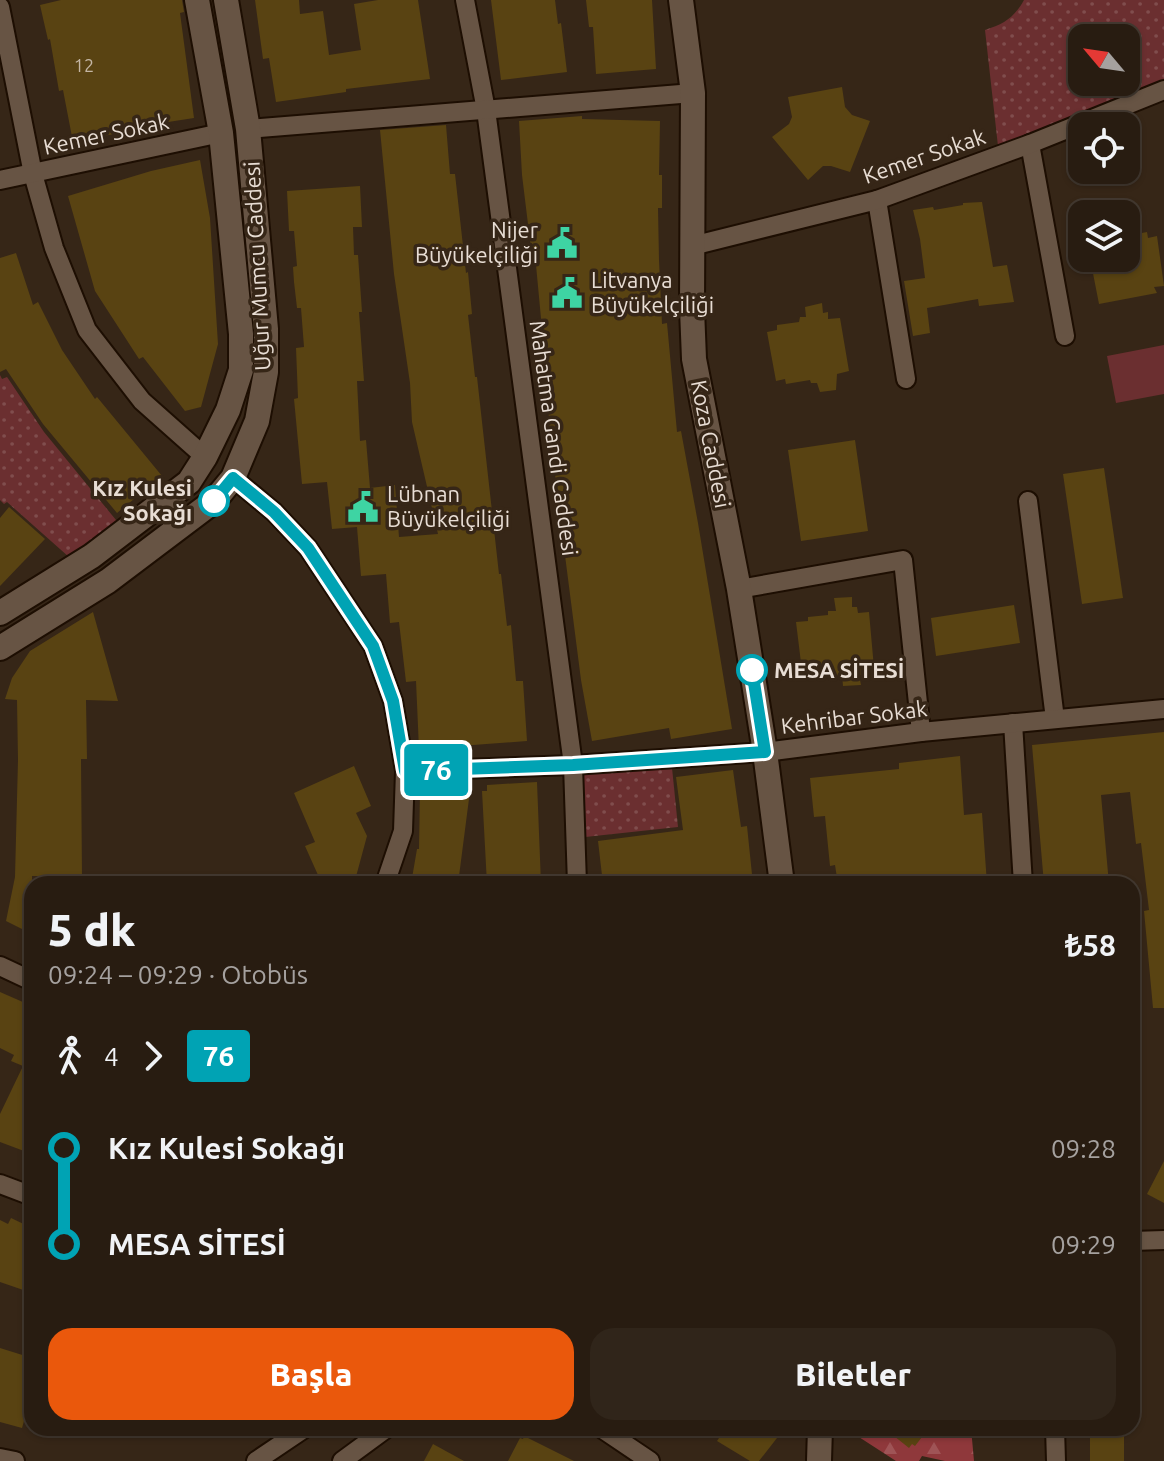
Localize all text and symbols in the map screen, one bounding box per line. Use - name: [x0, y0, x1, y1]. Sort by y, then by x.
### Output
- north arrow: [1068, 24, 1140, 96]
- map controls: [1068, 24, 1140, 272]
- house number: 12: [74, 55, 94, 75]
- street label: Kemer Sokak: [41, 108, 171, 159]
- button: locate: [1068, 112, 1140, 184]
- street label: Kemer Sokak: [859, 123, 988, 188]
- street label: Uğur Mumcu Caddesi: [239, 161, 274, 371]
- button: layers: [1068, 200, 1140, 272]
- place label: Nijer Büyükelçiliği: [415, 217, 539, 267]
- public building icon: Nijer Büyükelçiliği: [545, 226, 579, 260]
- place label: Litvanya Büyükelçiliği: [591, 267, 714, 317]
- public building icon: Litvanya Büyükelçiliği: [550, 276, 584, 310]
- street label: Mahatma Gandi Caddesi: [526, 319, 583, 557]
- street label: Koza Caddesi: [687, 378, 736, 510]
- place label: Kız Kulesi Sokağı: [92, 475, 192, 525]
- place label: Lübnan Büyükelçiliği: [387, 481, 510, 531]
- marker: Kız Kulesi Sokağı: [199, 486, 229, 516]
- public building icon: Lübnan Büyükelçiliği: [346, 490, 380, 524]
- marker: MESA SİTESİ: [737, 655, 767, 685]
- place label: MESA SİTESİ: [774, 657, 904, 682]
- street label: Kehribar Sokak: [779, 695, 928, 738]
- line badge: 76: [400, 744, 472, 796]
- text: 76: [420, 754, 452, 785]
- text: 5 dk: [48, 905, 135, 954]
- text: ₺58: [1065, 928, 1116, 962]
- text: 09:24 – 09:29 · Otobüs: [48, 960, 308, 989]
- icon: walk: [48, 1034, 92, 1078]
- icon: forward: [131, 1034, 175, 1078]
- text: 76: [203, 1040, 234, 1071]
- text: 4: [104, 1042, 119, 1071]
- text: Kız Kulesi Sokağı: [108, 1131, 345, 1165]
- text: 09:28: [1051, 1134, 1116, 1163]
- text: MESA SİTESİ: [108, 1227, 286, 1261]
- text: 09:29: [1051, 1230, 1116, 1259]
- button: Başla: [48, 1328, 574, 1420]
- button: Biletler: [590, 1328, 1116, 1420]

